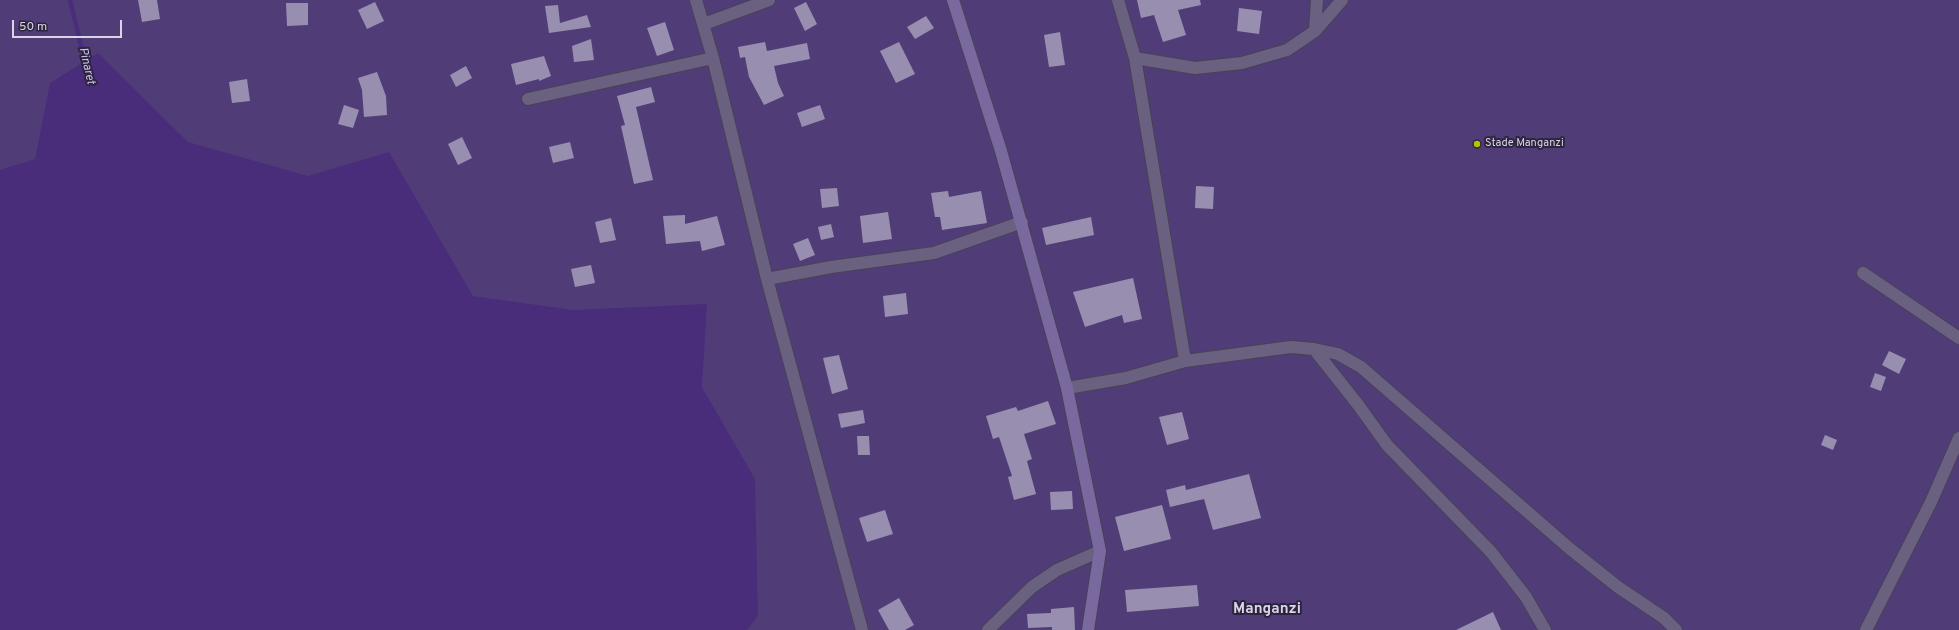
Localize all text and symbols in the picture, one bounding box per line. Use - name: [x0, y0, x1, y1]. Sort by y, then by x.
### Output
- scale bar: [14, 12, 124, 38]
- text: 50 m: [19, 19, 47, 35]
- water label: Pinaret: [75, 46, 97, 86]
- place label: Stade Manganzi: [1485, 137, 1564, 151]
- marker: Stade Manganzi: [1472, 139, 1482, 149]
- district label: Manganzi: [1233, 601, 1301, 619]

